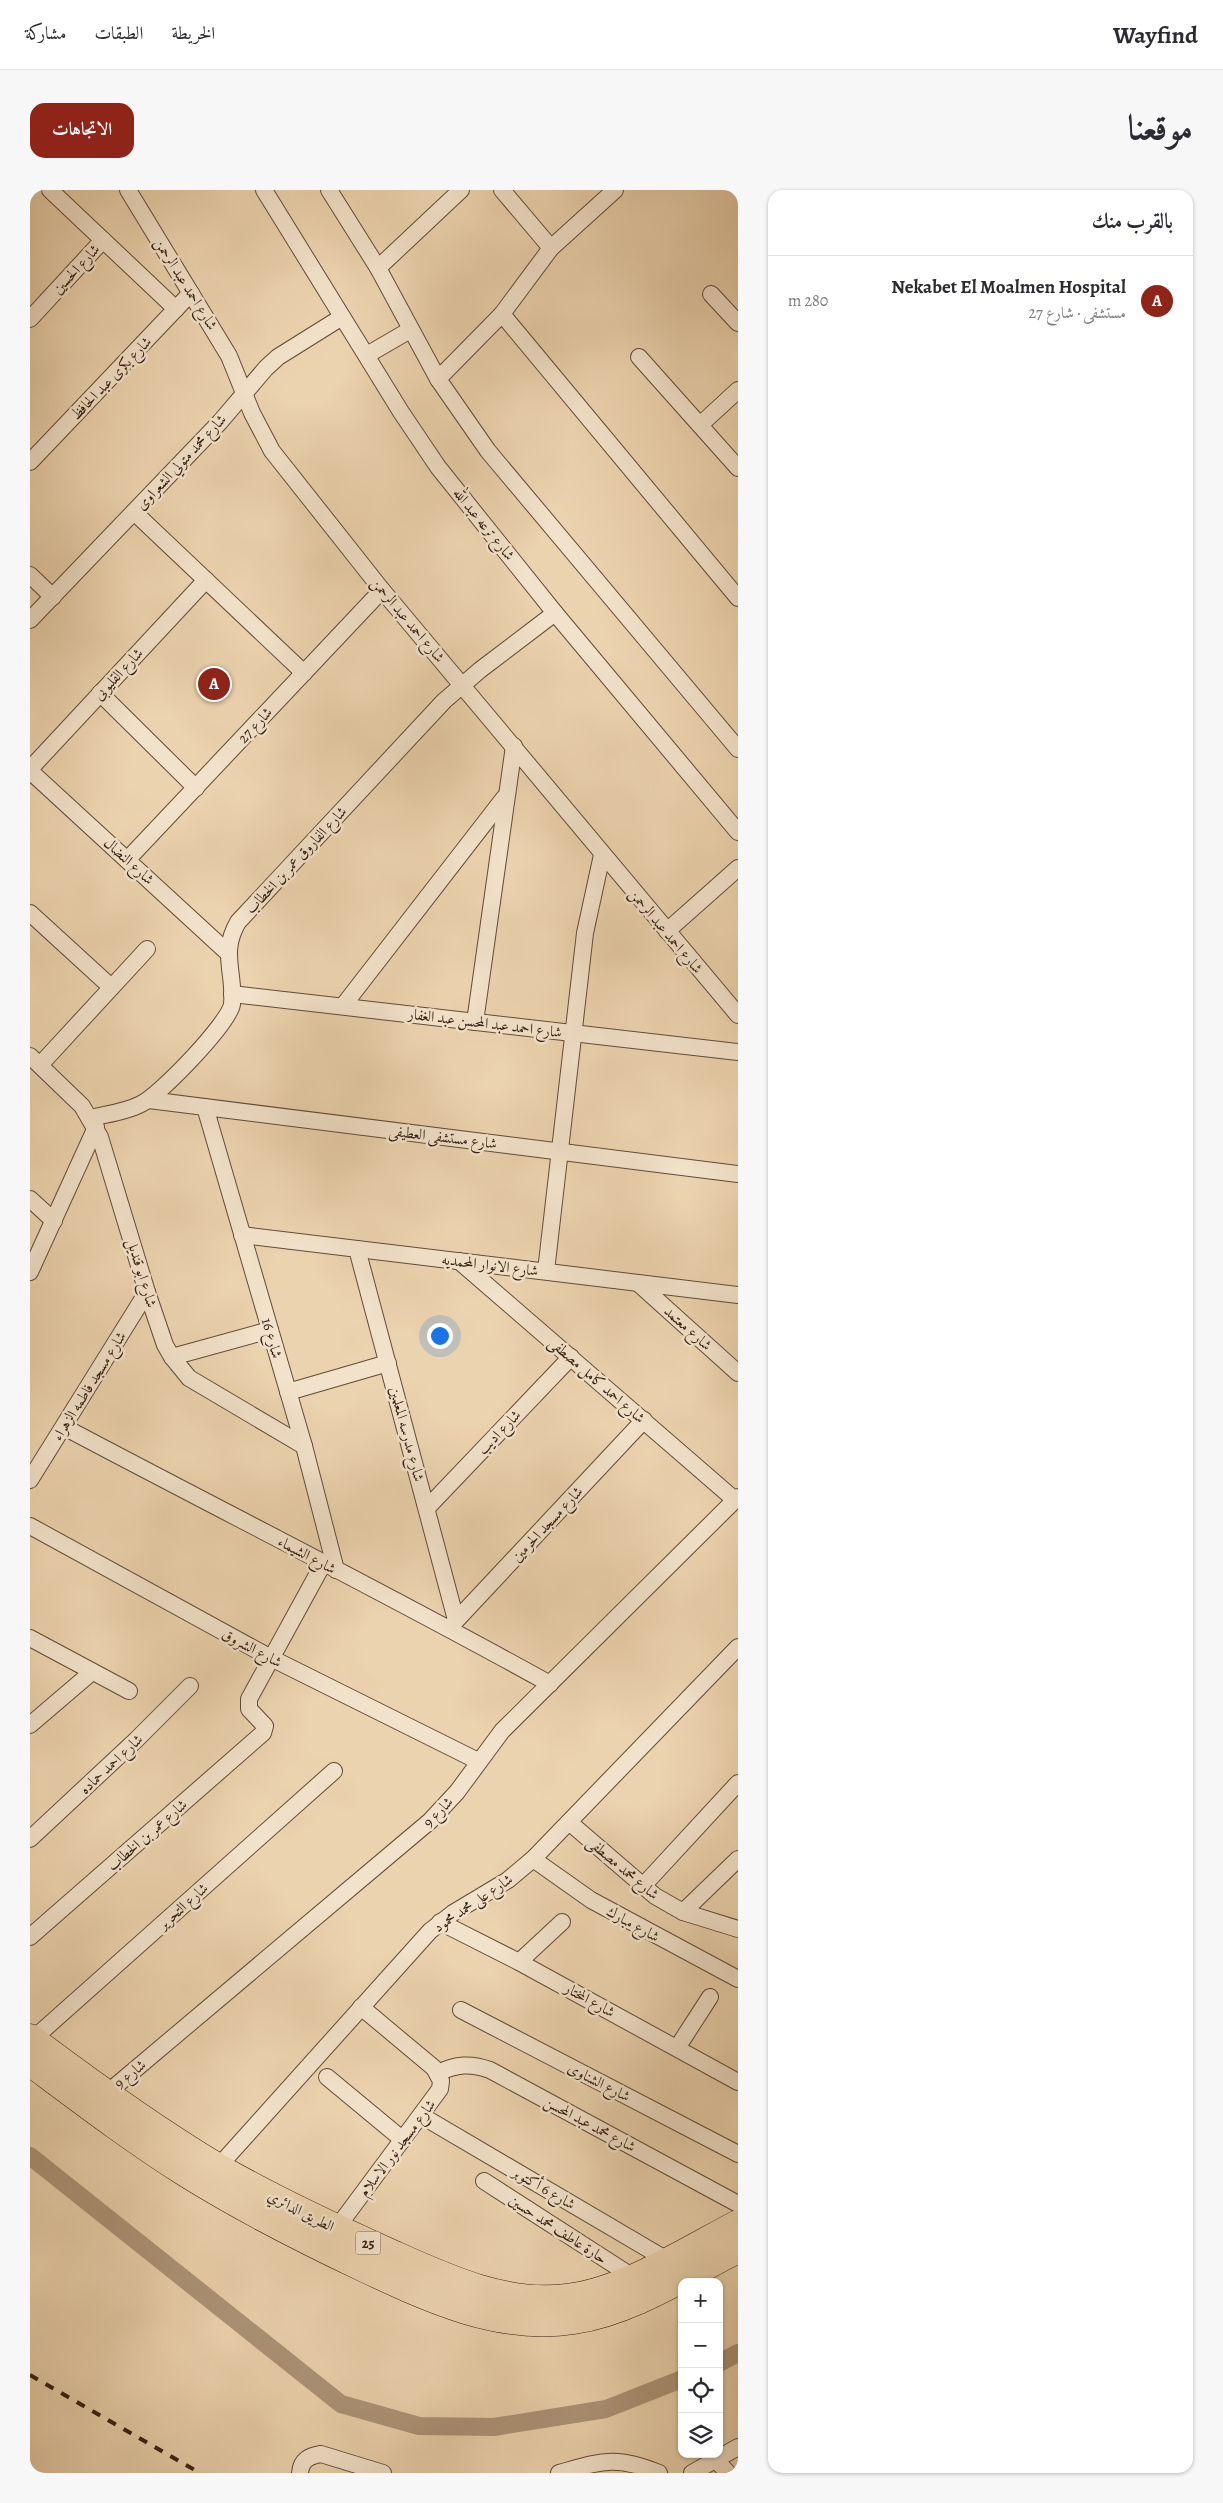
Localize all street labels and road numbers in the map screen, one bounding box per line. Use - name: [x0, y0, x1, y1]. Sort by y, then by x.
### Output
- street label: شارع احمد عبد الرحمن: [147, 234, 222, 335]
- street label: شارع الحسين: [48, 240, 107, 300]
- street label: شارع بكرى عبد الحافظ: [66, 332, 158, 426]
- street label: شارع محمد متولي الشعراوى: [131, 410, 233, 516]
- street label: شارع ترعه عبد الله: [446, 482, 521, 566]
- street label: شارع احمد عبد الرحمن: [364, 573, 449, 669]
- street label: شارع القليوبى: [89, 644, 150, 706]
- street label: شارع 27: [233, 703, 279, 749]
- street label: شارع الفاروق عمر بن الخطاب: [241, 802, 353, 920]
- street label: شارع النضال: [97, 833, 159, 891]
- street label: شارع احمد عبد الرحمن: [622, 884, 707, 980]
- street label: شارع احمد عبد المحسن عبد الغفار: [405, 1003, 563, 1045]
- street label: شارع مستشفى العطيفى: [387, 1120, 498, 1157]
- street label: شارع ابو قنديل: [119, 1236, 162, 1311]
- street label: شارع الانوار المحمديه: [440, 1249, 540, 1284]
- street label: شارع معتمد: [658, 1301, 716, 1357]
- street label: شارع 16: [254, 1316, 287, 1361]
- street label: شارع مسجد فاطمه الزهراء: [47, 1328, 133, 1446]
- street label: شارع احمد كامل مصطفى: [543, 1332, 650, 1430]
- street label: شارع مدرسه المعلمين: [382, 1384, 429, 1484]
- street label: شارع اديب: [473, 1405, 527, 1461]
- street label: شارع مسجد الحرمين: [507, 1482, 589, 1568]
- street label: شارع الشيماء: [273, 1531, 340, 1581]
- street label: شارع الشروق: [217, 1624, 285, 1675]
- street label: شارع احمد حماده: [75, 1729, 149, 1801]
- street label: شارع 9: [418, 1792, 460, 1834]
- street label: شارع عمر بن الخطاب: [103, 1795, 193, 1878]
- street label: شارع محمد مصطفى: [581, 1832, 663, 1906]
- street label: شارع على محمد محمود: [429, 1869, 518, 1939]
- street label: شارع التحرير: [152, 1878, 214, 1937]
- street label: شارع مبارك: [601, 1901, 663, 1949]
- street label: شارع المختار: [558, 1977, 619, 2025]
- street label: شارع 9: [110, 2055, 152, 2095]
- street label: شارع الشناوى: [563, 2058, 634, 2109]
- street label: شارع محمد عبد المحسن: [539, 2091, 639, 2159]
- street label: شارع مسجد نور الاسلام: [354, 2095, 443, 2203]
- street label: شارع 6 أكتوبر: [506, 2160, 580, 2217]
- street label: الطريق الدائري: [263, 2186, 338, 2238]
- street label: حارة عاطف محمد حسين: [505, 2190, 611, 2268]
- road number: 25: [356, 2232, 380, 2254]

